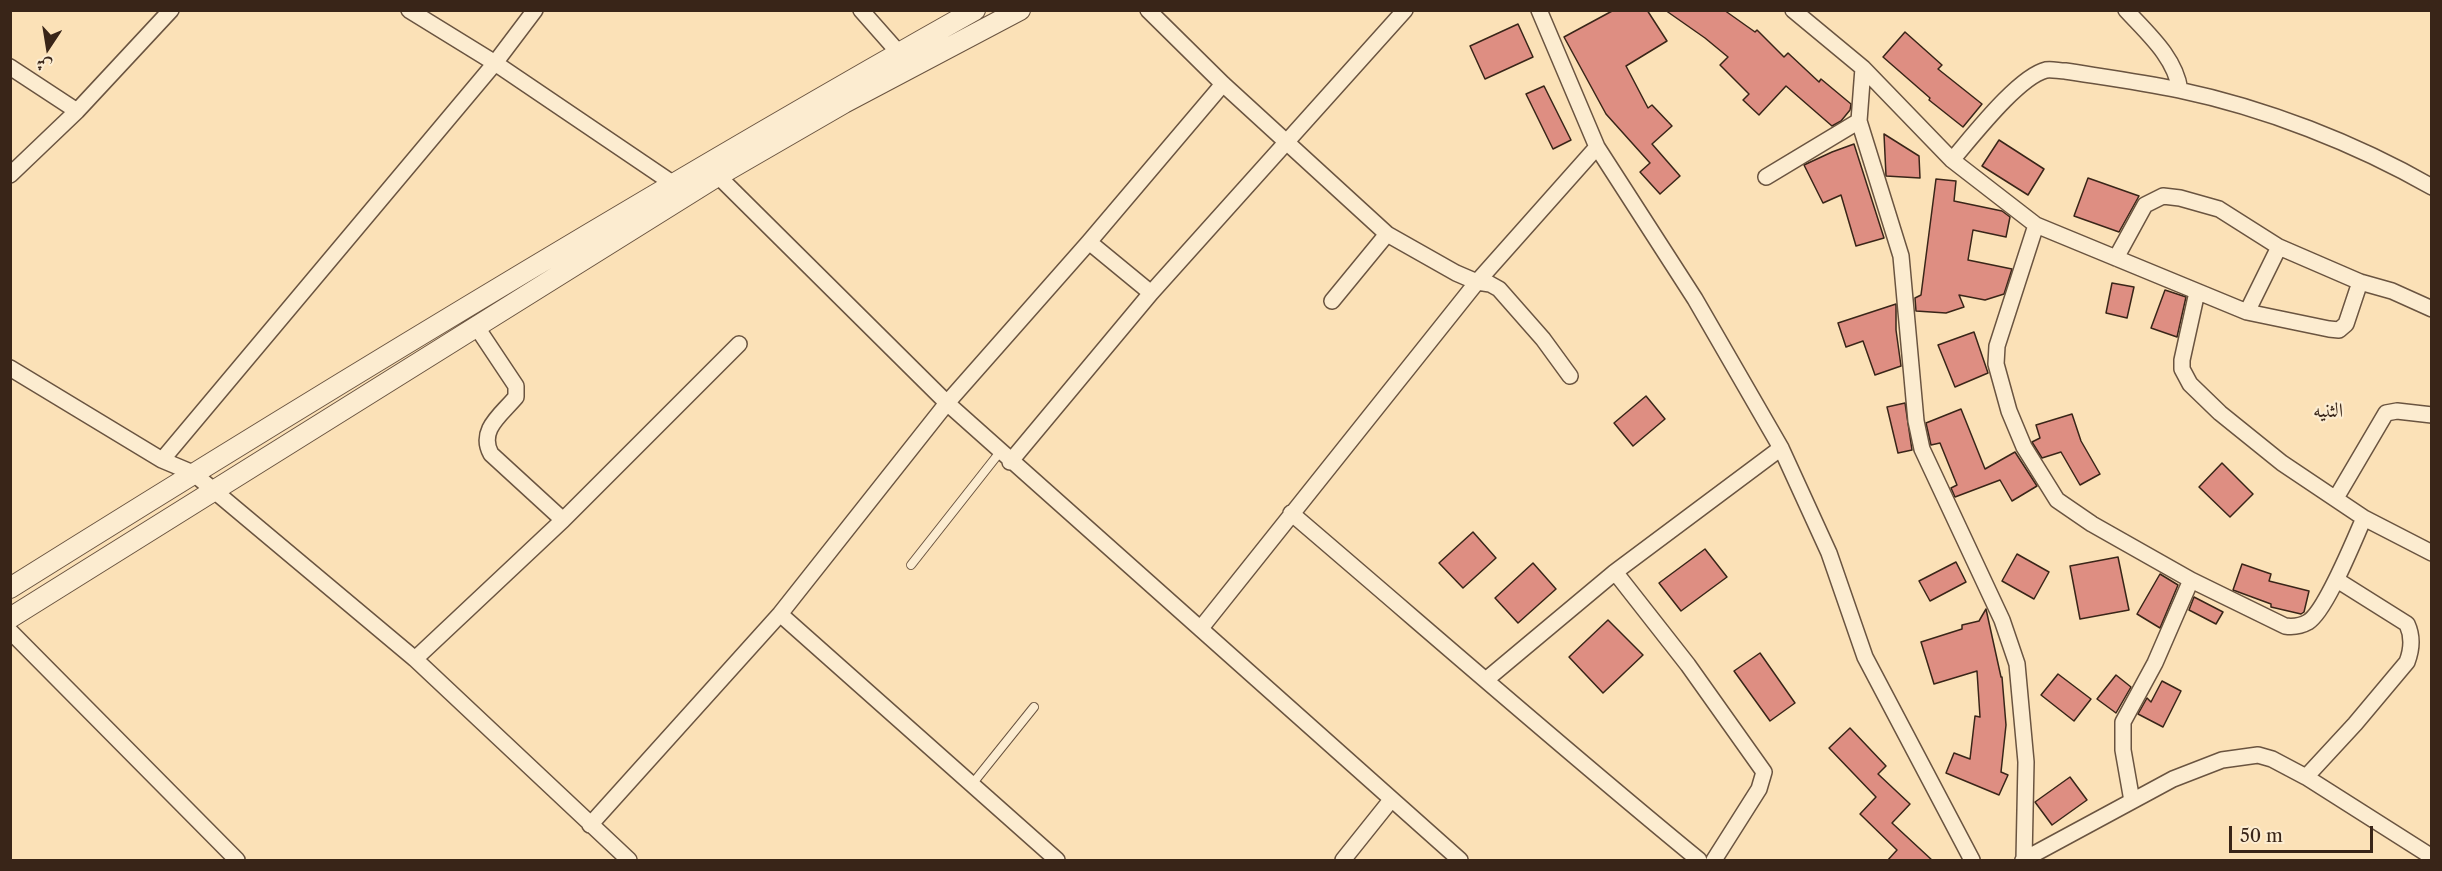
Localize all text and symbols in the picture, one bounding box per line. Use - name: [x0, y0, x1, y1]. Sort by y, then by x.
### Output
- north arrow: [18, 18, 78, 78]
- text: ش: [34, 54, 54, 77]
- district label: الثنيه: [2313, 399, 2343, 423]
- scale bar: [2232, 814, 2376, 852]
- text: 50 m: [2240, 825, 2283, 847]

